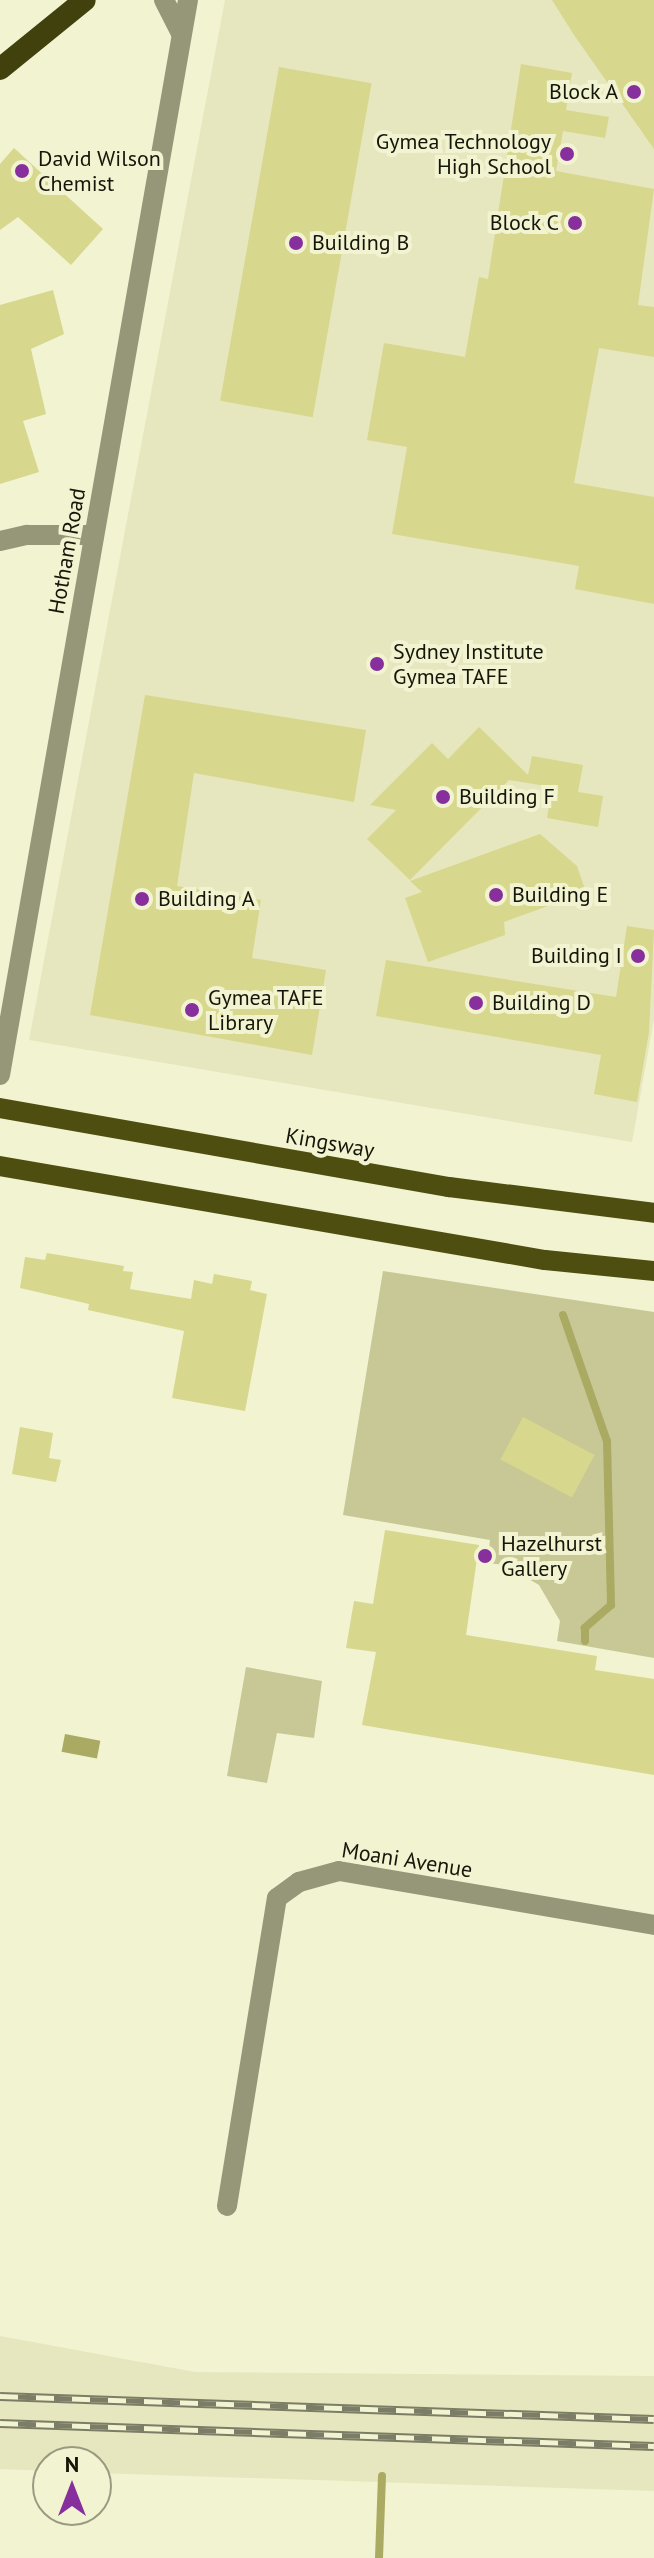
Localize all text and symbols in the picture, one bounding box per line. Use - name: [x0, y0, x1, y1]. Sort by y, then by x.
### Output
- place label: Block A: [548, 79, 618, 105]
- marker: Block A: [625, 83, 643, 101]
- place label: Gymea Technology High School: [375, 128, 551, 180]
- place label: David Wilson Chemist: [38, 145, 161, 196]
- marker: Gymea Technology High School: [558, 145, 576, 163]
- marker: David Wilson Chemist: [13, 162, 31, 180]
- place label: Block C: [489, 210, 559, 236]
- marker: Block C: [566, 214, 584, 232]
- place label: Building B: [312, 230, 409, 256]
- marker: Building B: [287, 234, 305, 252]
- street label: Hotham Road: [43, 486, 91, 616]
- place label: Sydney Institute Gymea TAFE: [393, 638, 544, 690]
- marker: Sydney Institute Gymea TAFE: [368, 655, 386, 673]
- place label: Building F: [459, 784, 555, 810]
- marker: Building F: [434, 788, 452, 806]
- place label: Building E: [512, 882, 608, 908]
- place label: Building A: [158, 886, 255, 912]
- marker: Building E: [487, 886, 505, 904]
- marker: Building A: [133, 890, 151, 908]
- place label: Building I: [531, 943, 622, 969]
- marker: Building I: [629, 947, 647, 965]
- place label: Gymea TAFE Library: [208, 984, 324, 1036]
- place label: Building D: [492, 990, 591, 1016]
- marker: Building D: [467, 994, 485, 1012]
- marker: Gymea TAFE Library: [183, 1001, 201, 1019]
- street label: Kingsway: [284, 1122, 376, 1164]
- place label: Hazelhurst Gallery: [501, 1530, 602, 1582]
- marker: Hazelhurst Gallery: [476, 1547, 494, 1565]
- street label: Moani Avenue: [339, 1837, 475, 1883]
- north arrow: [32, 2446, 112, 2526]
- text: N: [65, 2450, 79, 2478]

